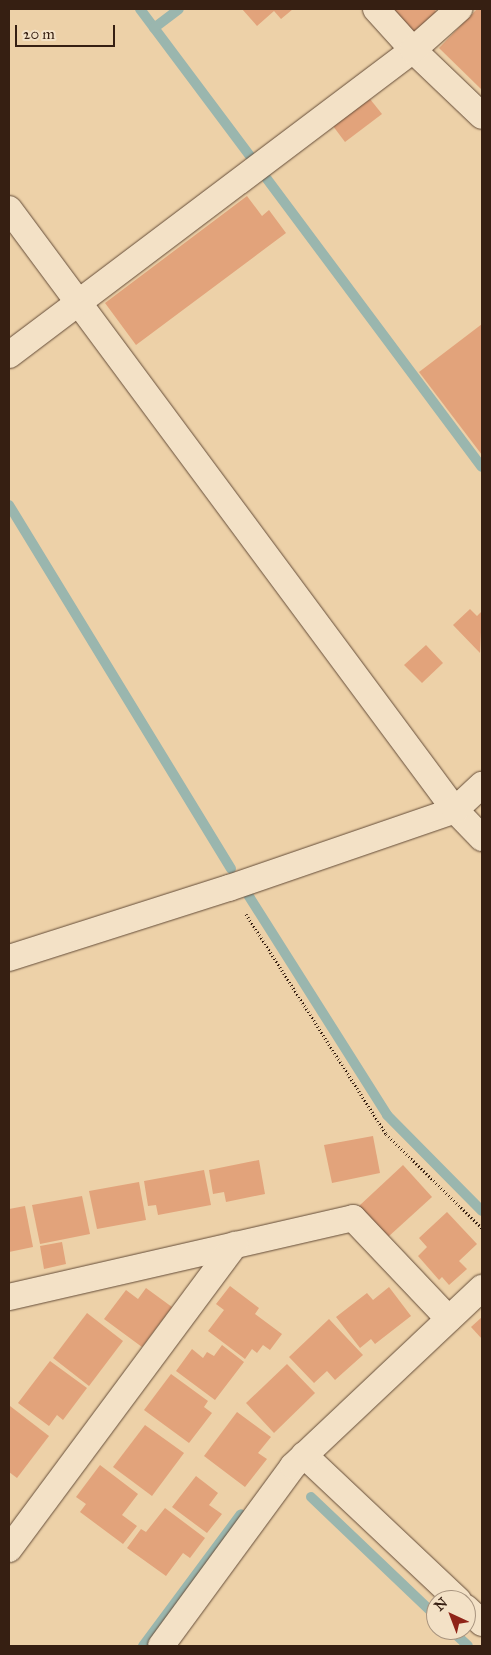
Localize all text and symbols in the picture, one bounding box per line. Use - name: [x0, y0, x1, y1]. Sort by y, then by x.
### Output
- scale bar: [18, 15, 118, 47]
- text: 20 m: [23, 25, 55, 43]
- north arrow: [426, 1590, 476, 1640]
- text: N: [431, 1594, 451, 1615]

